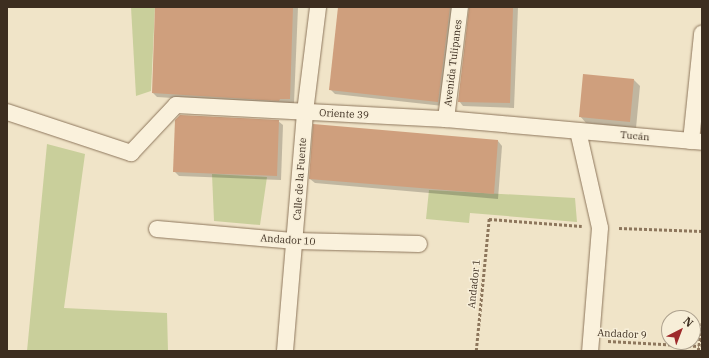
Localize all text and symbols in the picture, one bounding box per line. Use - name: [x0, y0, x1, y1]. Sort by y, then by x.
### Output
- street label: Avenida Tulipanes: [442, 19, 464, 107]
- street label: Oriente 39: [319, 107, 369, 121]
- street label: Tucán: [620, 129, 650, 143]
- street label: Calle de la Fuente: [291, 137, 309, 221]
- street label: Andador 10: [260, 232, 316, 248]
- street label: Andador 1: [465, 259, 483, 309]
- north arrow: [661, 310, 701, 350]
- text: N: [680, 314, 696, 330]
- street label: Andador 9: [597, 327, 647, 341]

